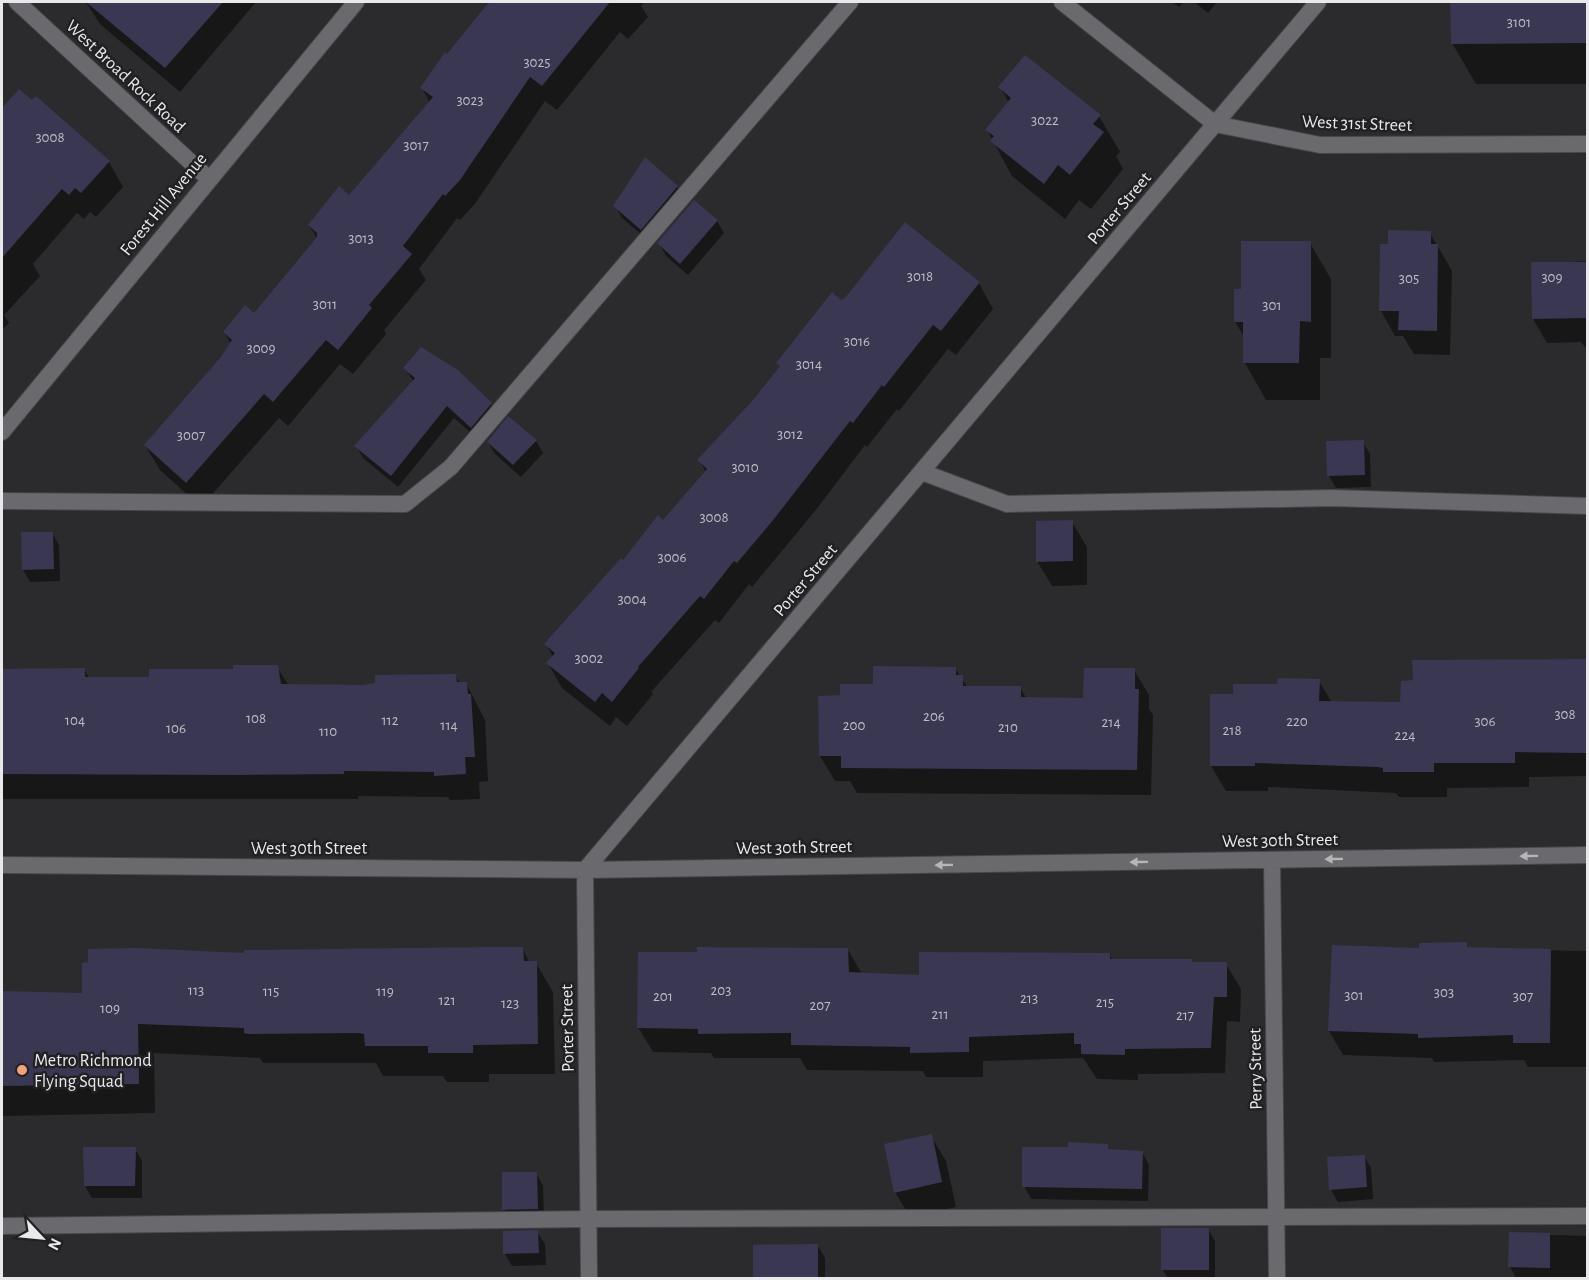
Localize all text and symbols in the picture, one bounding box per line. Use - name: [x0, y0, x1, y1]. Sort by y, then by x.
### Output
- house number: 3101: [1507, 15, 1531, 30]
- street label: West Broad Rock Road: [62, 17, 188, 136]
- house number: 3025: [523, 55, 551, 70]
- house number: 3023: [456, 93, 484, 108]
- house number: 3022: [1031, 113, 1059, 128]
- street label: West 31st Street: [1302, 113, 1413, 135]
- house number: 3008: [35, 130, 65, 145]
- house number: 3017: [403, 138, 429, 153]
- street label: Forest Hill Avenue: [117, 150, 211, 259]
- street label: Porter Street: [1085, 169, 1155, 248]
- house number: 3013: [348, 231, 374, 246]
- house number: 3018: [907, 269, 933, 284]
- house number: 309: [1541, 270, 1563, 285]
- house number: 305: [1399, 271, 1419, 286]
- house number: 3011: [313, 297, 337, 312]
- house number: 301: [1262, 298, 1282, 313]
- house number: 3016: [844, 334, 870, 349]
- house number: 3009: [246, 341, 276, 356]
- house number: 3014: [796, 357, 822, 372]
- house number: 3012: [777, 427, 803, 442]
- house number: 3007: [177, 428, 205, 443]
- house number: 3010: [731, 460, 759, 475]
- house number: 3008: [699, 510, 729, 525]
- street label: Porter Street: [771, 541, 841, 620]
- house number: 3006: [657, 550, 687, 565]
- house number: 3004: [617, 592, 647, 607]
- house number: 3002: [575, 651, 604, 666]
- house number: 308: [1554, 707, 1576, 722]
- house number: 206: [923, 709, 945, 724]
- house number: 108: [246, 711, 266, 726]
- house number: 104: [65, 713, 85, 728]
- house number: 112: [381, 713, 399, 728]
- house number: 220: [1286, 714, 1308, 729]
- house number: 306: [1474, 714, 1496, 729]
- house number: 214: [1101, 715, 1121, 730]
- house number: 114: [440, 718, 458, 733]
- house number: 200: [843, 718, 865, 733]
- house number: 210: [998, 720, 1018, 735]
- house number: 106: [166, 721, 186, 736]
- house number: 218: [1222, 723, 1242, 738]
- house number: 110: [319, 724, 337, 739]
- house number: 224: [1395, 728, 1415, 743]
- street label: West 30th Street: [1222, 831, 1339, 851]
- street label: West 30th Street: [736, 838, 853, 858]
- street label: West 30th Street: [251, 840, 367, 858]
- one-way arrow: [1520, 851, 1539, 861]
- one-way arrow: [1325, 854, 1344, 864]
- one-way arrow: [1130, 857, 1149, 866]
- one-way arrow: [935, 860, 954, 869]
- house number: 113: [188, 983, 204, 998]
- house number: 203: [711, 983, 731, 998]
- house number: 115: [263, 984, 279, 999]
- house number: 119: [376, 984, 394, 999]
- street label: Porter Street: [558, 984, 578, 1072]
- house number: 303: [1434, 985, 1454, 1000]
- house number: 301: [1344, 988, 1364, 1003]
- house number: 201: [653, 989, 673, 1004]
- house number: 307: [1513, 989, 1533, 1004]
- house number: 213: [1020, 991, 1038, 1006]
- house number: 121: [438, 993, 456, 1008]
- house number: 215: [1096, 995, 1114, 1010]
- house number: 123: [501, 996, 519, 1011]
- house number: 207: [809, 998, 831, 1013]
- house number: 109: [100, 1001, 120, 1016]
- house number: 211: [931, 1007, 949, 1022]
- house number: 217: [1176, 1008, 1194, 1023]
- street label: Perry Street: [1246, 1028, 1266, 1110]
- place label: Metro Richmond Flying Squad: [34, 1052, 152, 1091]
- marker: Metro Richmond Flying Squad: [15, 1063, 29, 1077]
- north arrow: [12, 1208, 72, 1268]
- text: N: [45, 1236, 64, 1253]

